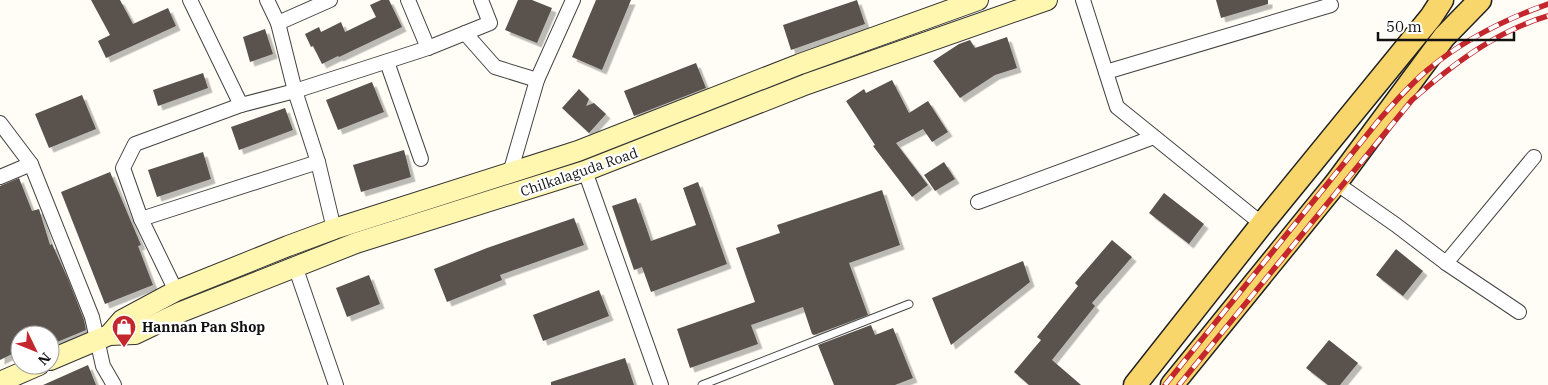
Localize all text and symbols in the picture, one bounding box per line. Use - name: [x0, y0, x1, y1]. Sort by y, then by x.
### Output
- scale bar: [1378, 10, 1514, 42]
- text: 50 m: [1386, 17, 1422, 36]
- street label: Chilkalaguda Road: [518, 143, 641, 201]
- shop icon: Hannan Pan Shop: [111, 314, 137, 348]
- place label: Hannan Pan Shop: [142, 318, 265, 336]
- north arrow: [10, 325, 60, 375]
- text: N: [34, 349, 55, 369]

